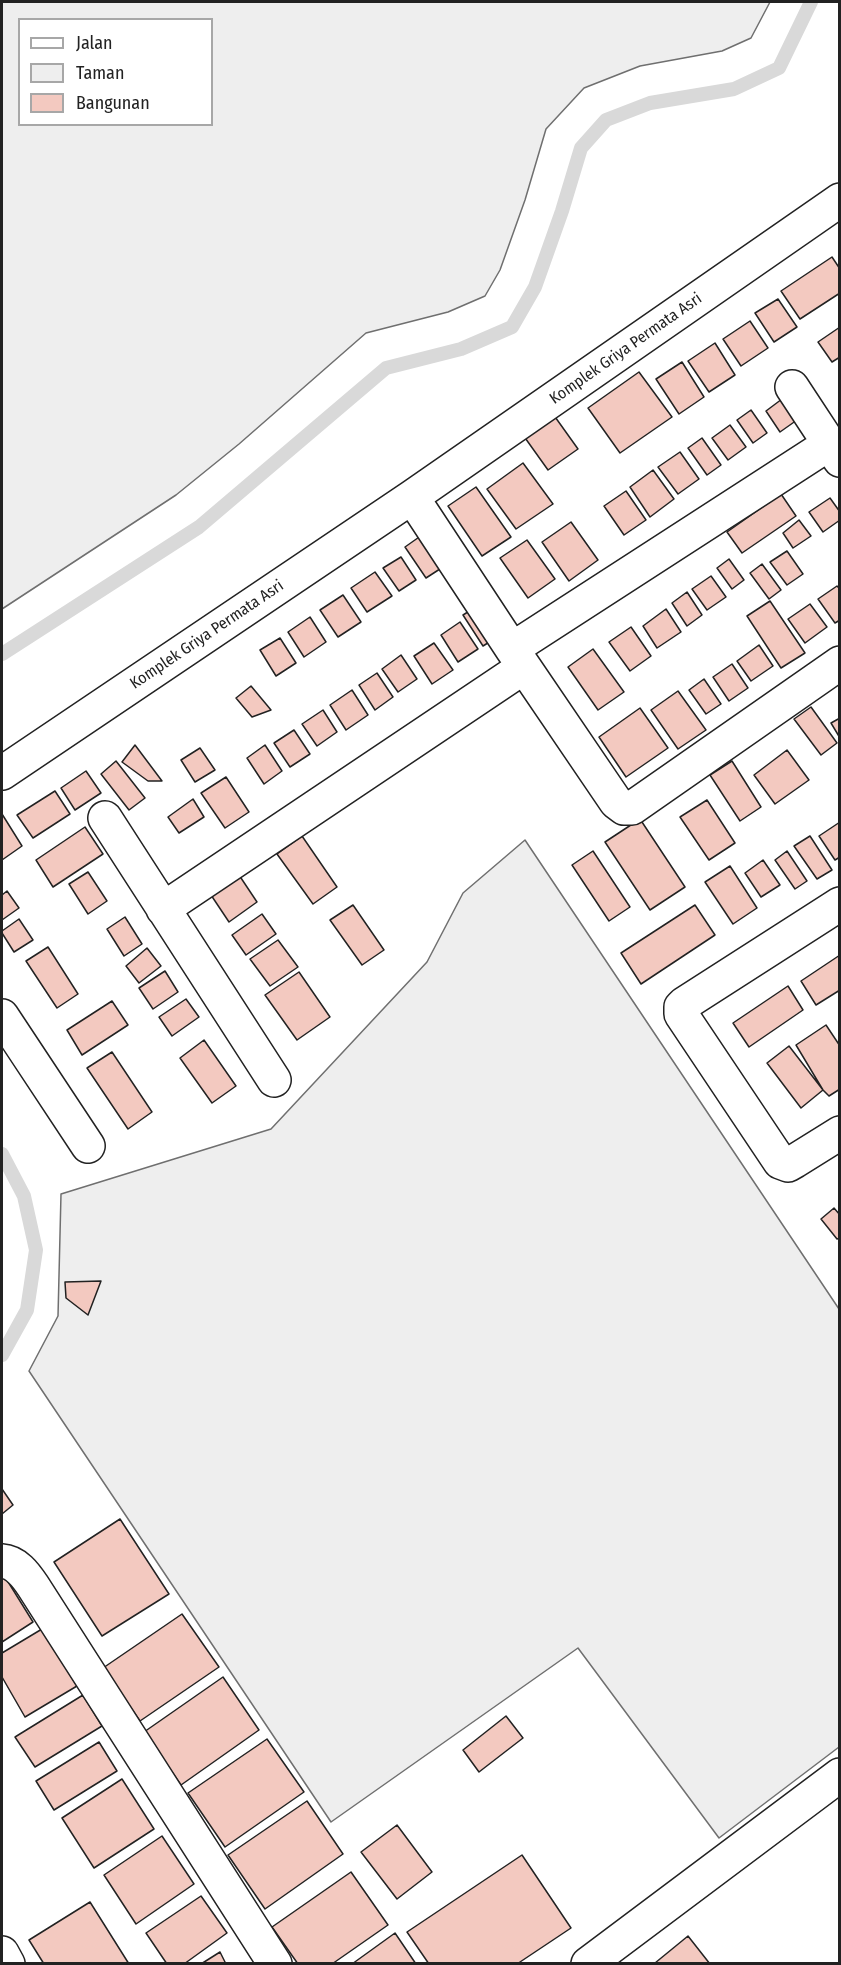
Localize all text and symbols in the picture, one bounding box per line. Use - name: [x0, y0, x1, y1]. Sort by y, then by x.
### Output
- legend: [18, 18, 213, 126]
- text: Jalan: [76, 32, 113, 54]
- text: Taman: [76, 62, 124, 84]
- text: Bangunan: [76, 92, 150, 114]
- street label: Komplek Griya Permata Asri: [546, 289, 706, 409]
- street label: Komplek Griya Permata Asri: [127, 576, 287, 694]

